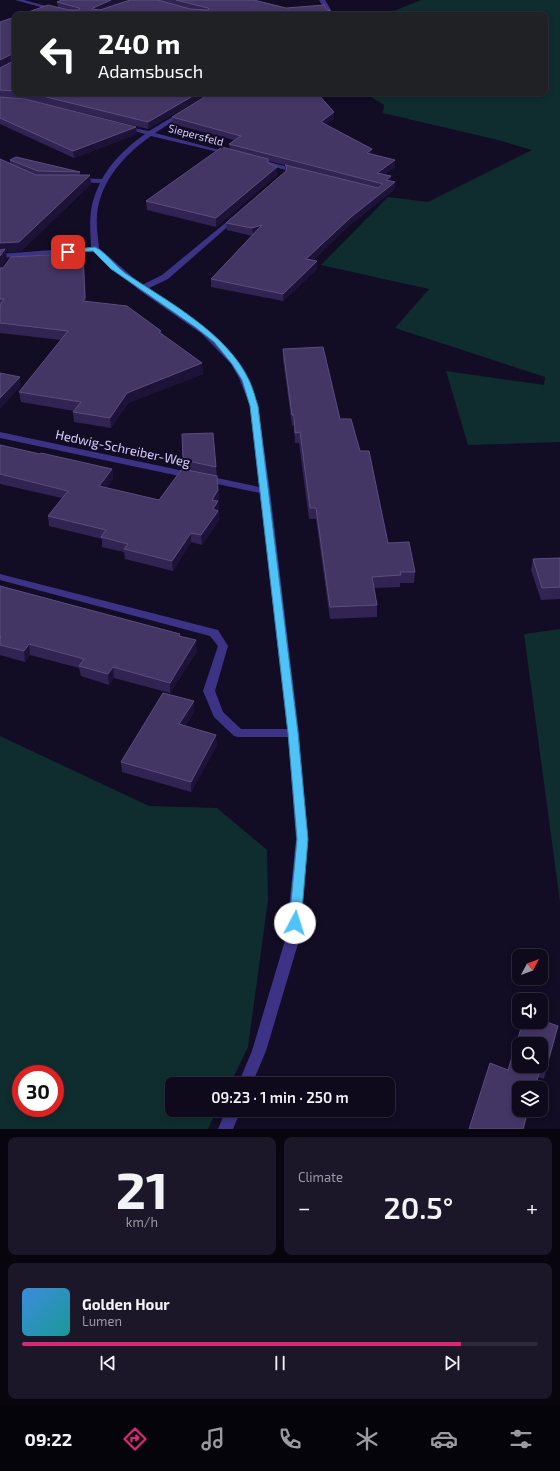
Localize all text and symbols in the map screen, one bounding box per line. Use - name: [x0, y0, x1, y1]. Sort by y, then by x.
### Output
- text: 240 m: [98, 26, 181, 60]
- icon: left: [32, 28, 84, 80]
- text: Adamsbusch: [98, 60, 203, 82]
- street label: Siepersfeld: [167, 121, 225, 148]
- pin: [51, 235, 85, 269]
- icon: arrive: [57, 241, 79, 263]
- street label: Hedwig-Schreiber-Weg: [54, 426, 192, 470]
- position arrow: [274, 902, 316, 944]
- north arrow: [512, 949, 548, 985]
- map controls: [512, 949, 548, 1117]
- button: sound: [512, 993, 548, 1029]
- button: search: [512, 1037, 548, 1073]
- speed limit sign: 30: [12, 1065, 64, 1117]
- button: layers: [512, 1081, 548, 1117]
- text: 09:23 · 1 min · 250 m: [211, 1088, 349, 1106]
- text: 21: [116, 1157, 168, 1219]
- text: Climate: [298, 1169, 343, 1185]
- text: 20.5°: [383, 1189, 453, 1225]
- text: −: [298, 1194, 311, 1220]
- text: +: [526, 1194, 538, 1220]
- text: km/h: [126, 1214, 158, 1230]
- text: Golden Hour: [82, 1295, 170, 1313]
- text: Lumen: [82, 1313, 122, 1329]
- icon: previous: [97, 1352, 119, 1374]
- icon: pause: [269, 1352, 291, 1374]
- icon: next: [441, 1352, 463, 1374]
- icon: directions: [121, 1425, 149, 1453]
- icon: music: [199, 1425, 227, 1453]
- icon: phone: [276, 1425, 304, 1453]
- icon: climate: [353, 1425, 381, 1453]
- icon: car: [430, 1425, 458, 1453]
- icon: filters: [507, 1425, 535, 1453]
- text: 09:22: [25, 1428, 72, 1450]

